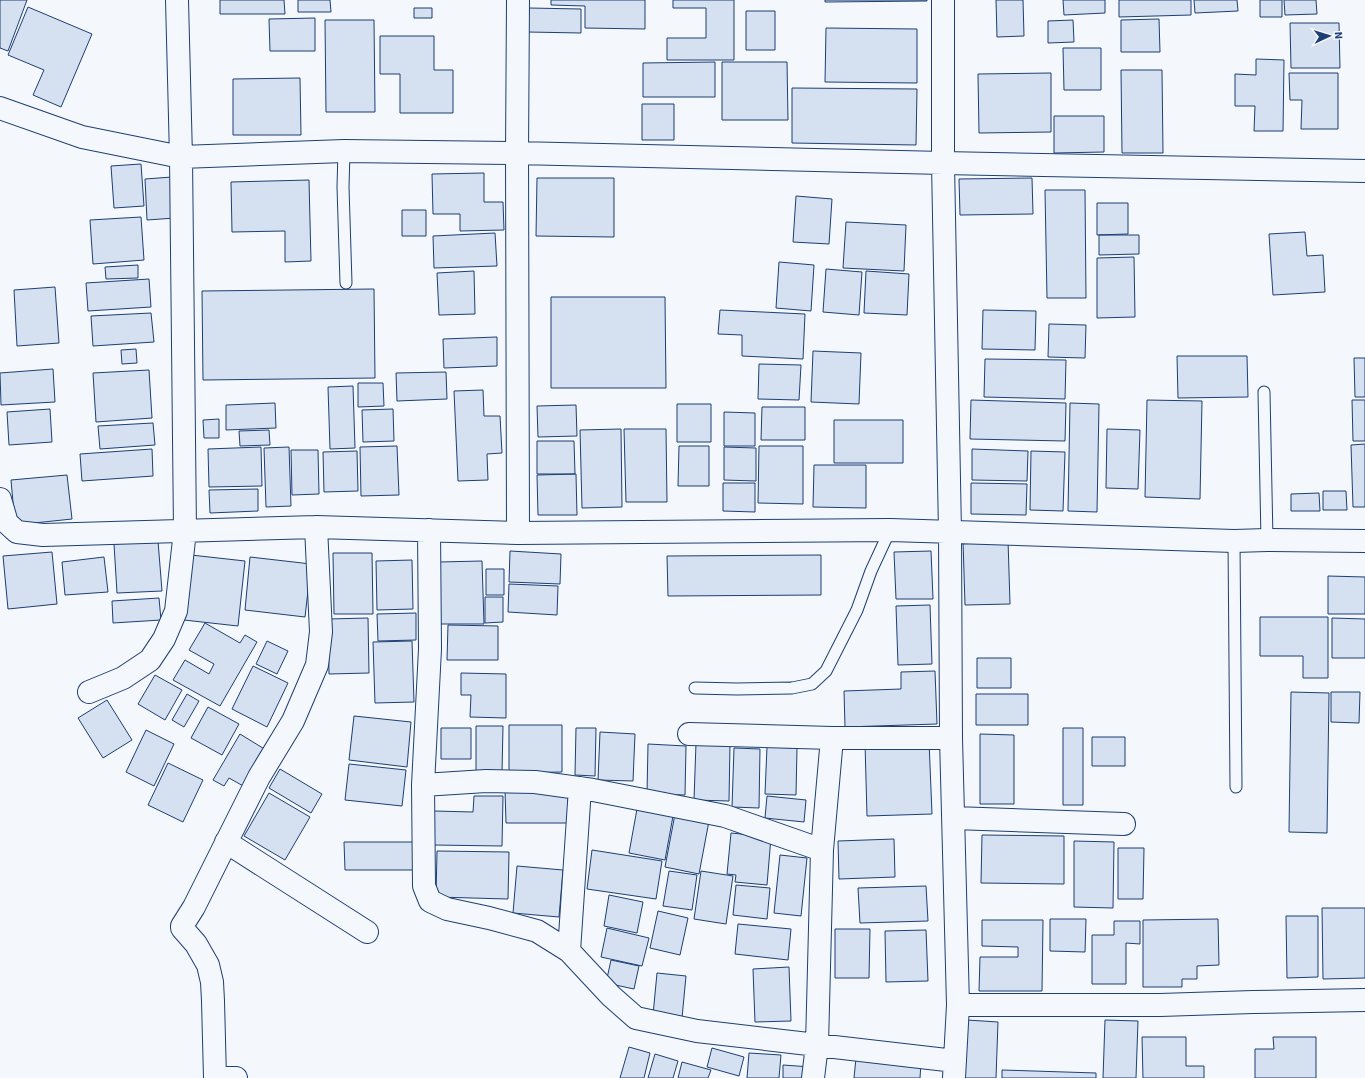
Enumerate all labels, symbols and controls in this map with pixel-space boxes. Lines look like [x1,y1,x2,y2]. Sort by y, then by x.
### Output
north arrow [1309,16,1349,56]
text: N [1331,31,1346,40]

